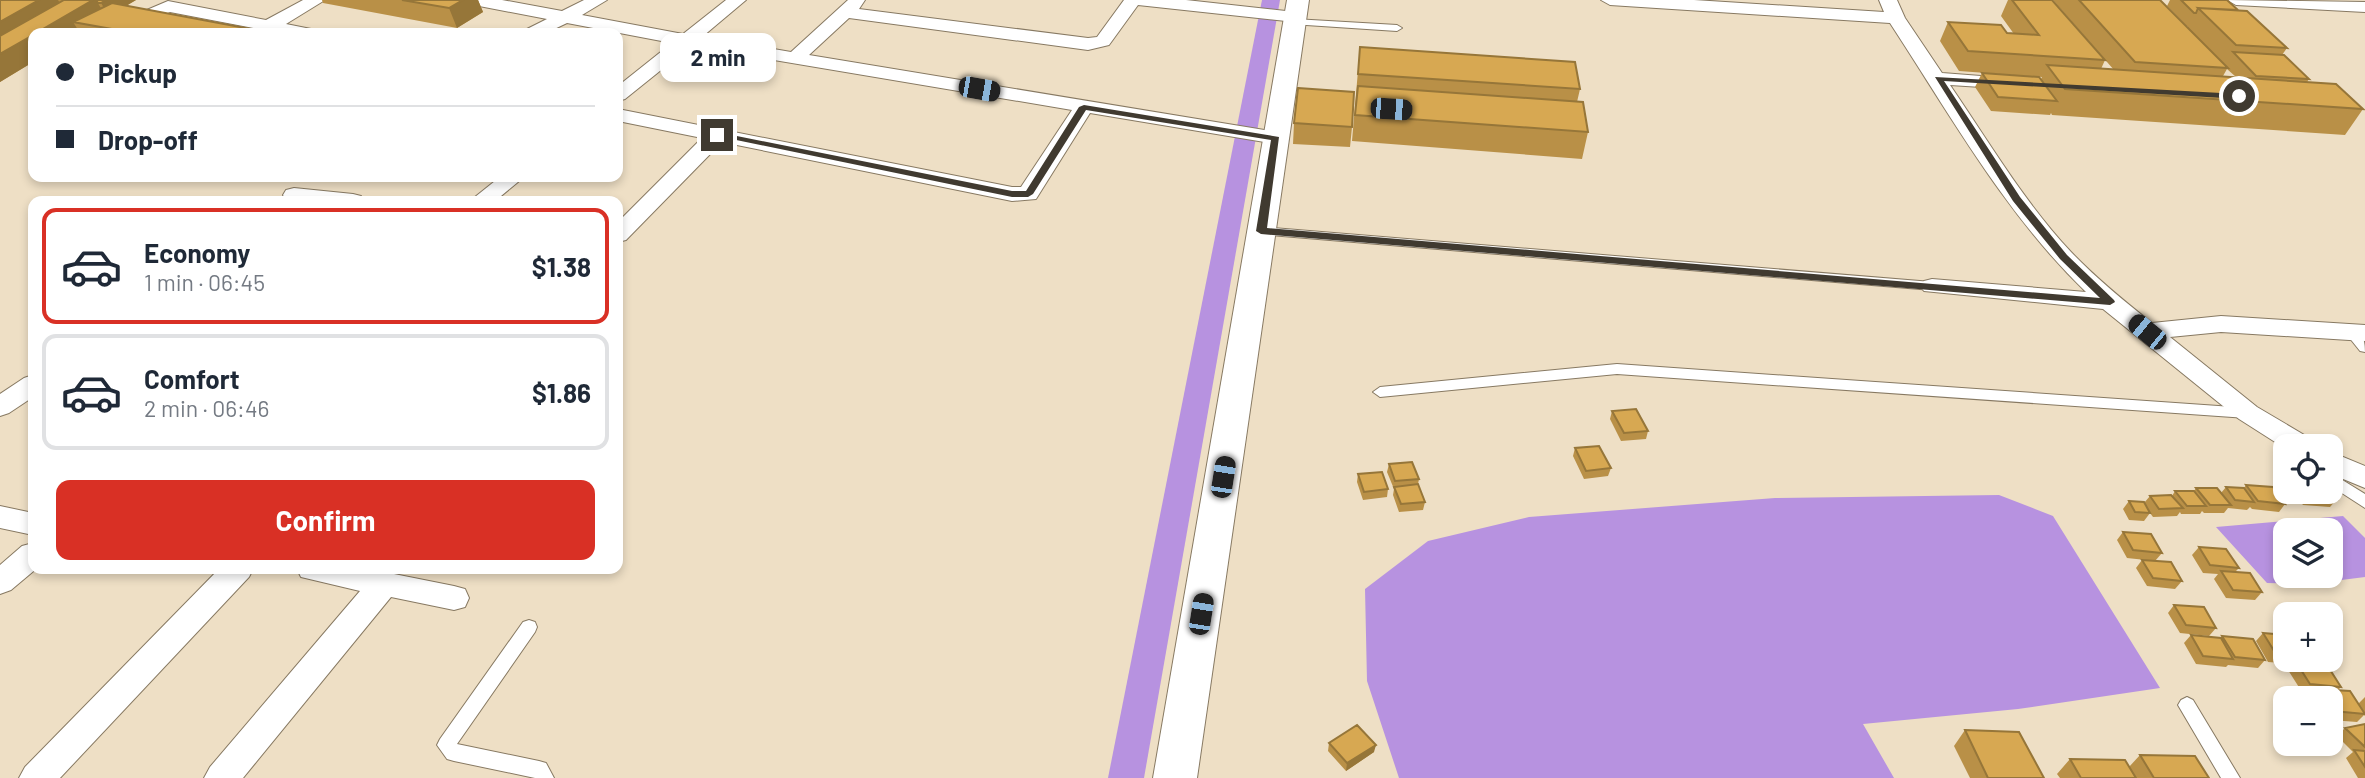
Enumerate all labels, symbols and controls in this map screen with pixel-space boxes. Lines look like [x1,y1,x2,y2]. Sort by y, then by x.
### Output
callout: 2 min [659,33,775,82]
text: 2 min [690,43,746,71]
text: Pickup [98,57,177,88]
car [957,75,1002,103]
route start [2223,80,2255,112]
car [1370,97,1413,121]
route end [701,119,733,151]
text: Drop-off [98,124,198,155]
icon: car [60,235,123,298]
text: Economy [144,237,250,268]
text: $1.38 [532,251,591,282]
text: 1 min · 06:45 [144,268,265,296]
car [2125,311,2170,353]
icon: car [60,361,123,424]
text: Comfort [144,363,240,394]
text: $1.86 [532,377,591,408]
text: 2 min · 06:46 [144,394,269,422]
map controls [2273,434,2343,756]
button: locate [2273,434,2343,504]
car [1210,455,1237,499]
button: Confirm [56,480,595,560]
button: layers [2273,518,2343,588]
car [1188,592,1215,636]
button: + [2273,602,2343,672]
button: − [2273,686,2343,756]

